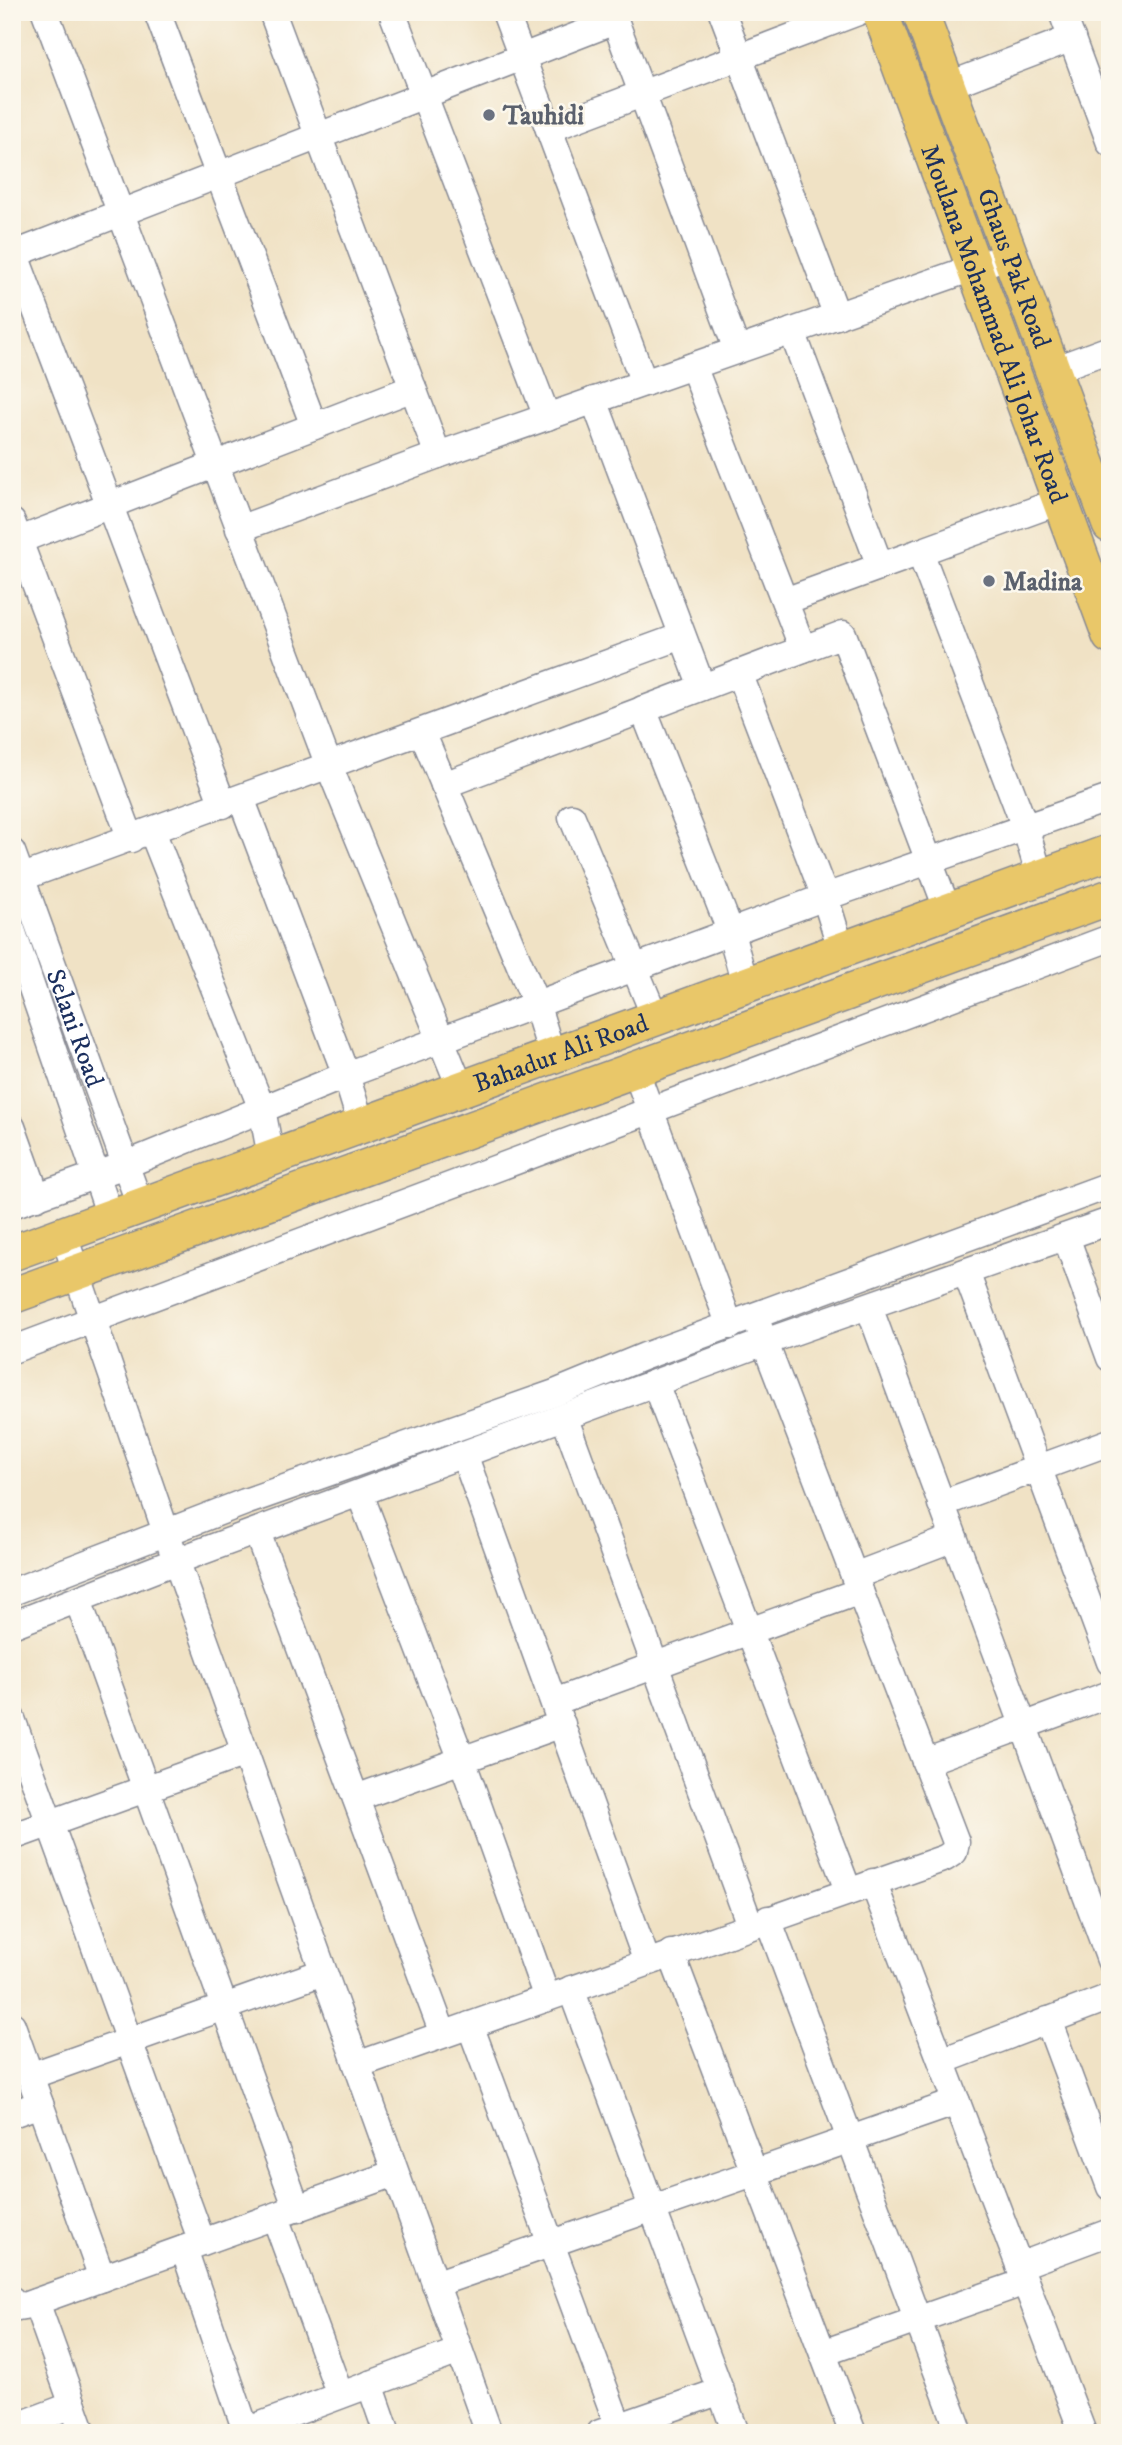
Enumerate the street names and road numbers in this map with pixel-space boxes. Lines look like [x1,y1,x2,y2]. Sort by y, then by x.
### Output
street label: Moulana Mohammad Ali Johar Road [912,140,1075,508]
street label: Ghaus Pak Road [969,184,1058,353]
street label: Selani Road [38,965,111,1092]
street label: Bahadur Ali Road [469,1007,653,1101]

